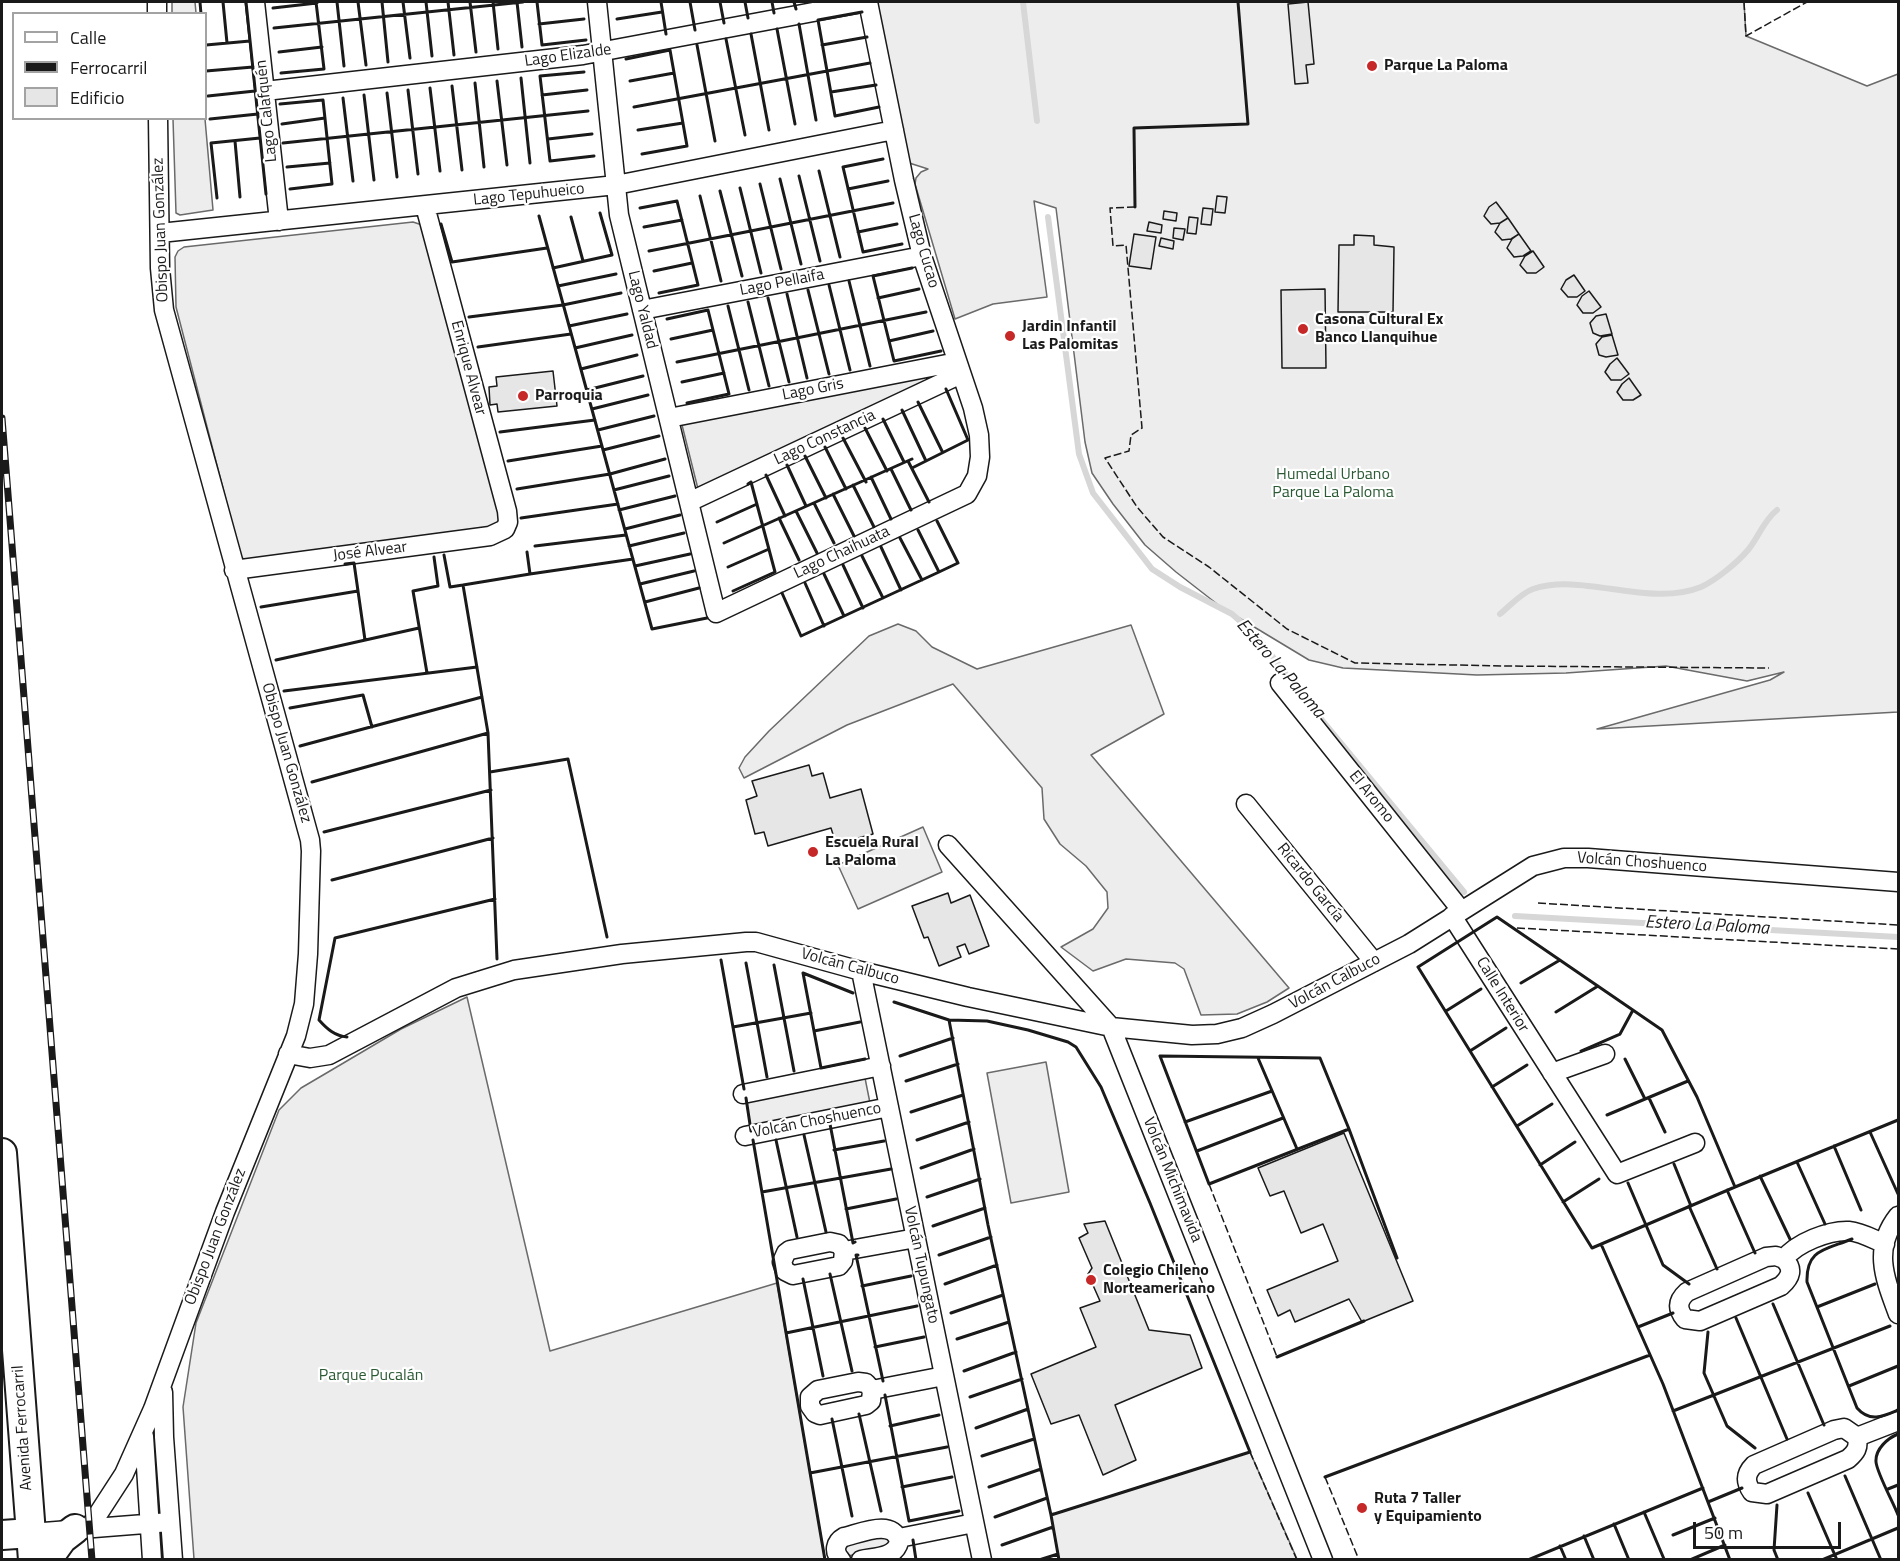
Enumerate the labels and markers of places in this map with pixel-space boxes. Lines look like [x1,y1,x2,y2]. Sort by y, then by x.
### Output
place label: Parque La Paloma [1384,56,1508,76]
marker: Parque La Paloma [1365,59,1379,73]
place label: Casona Cultural Ex Banco Llanquihue [1315,310,1443,348]
place label: Jardin Infantil Las Palomitas [1022,317,1118,355]
marker: Casona Cultural Ex Banco Llanquihue [1296,322,1310,336]
marker: Jardin Infantil Las Palomitas [1003,329,1017,343]
place label: Parroquia [535,386,603,406]
marker: Parroquia [516,389,530,403]
place label: Escuela Rural La Paloma [825,833,919,871]
marker: Escuela Rural La Paloma [806,845,820,859]
place label: Colegio Chileno Norteamericano [1103,1261,1215,1299]
marker: Colegio Chileno Norteamericano [1084,1273,1098,1287]
place label: Ruta 7 Taller y Equipamiento [1374,1489,1482,1527]
marker: Ruta 7 Taller y Equipamiento [1355,1501,1369,1515]

